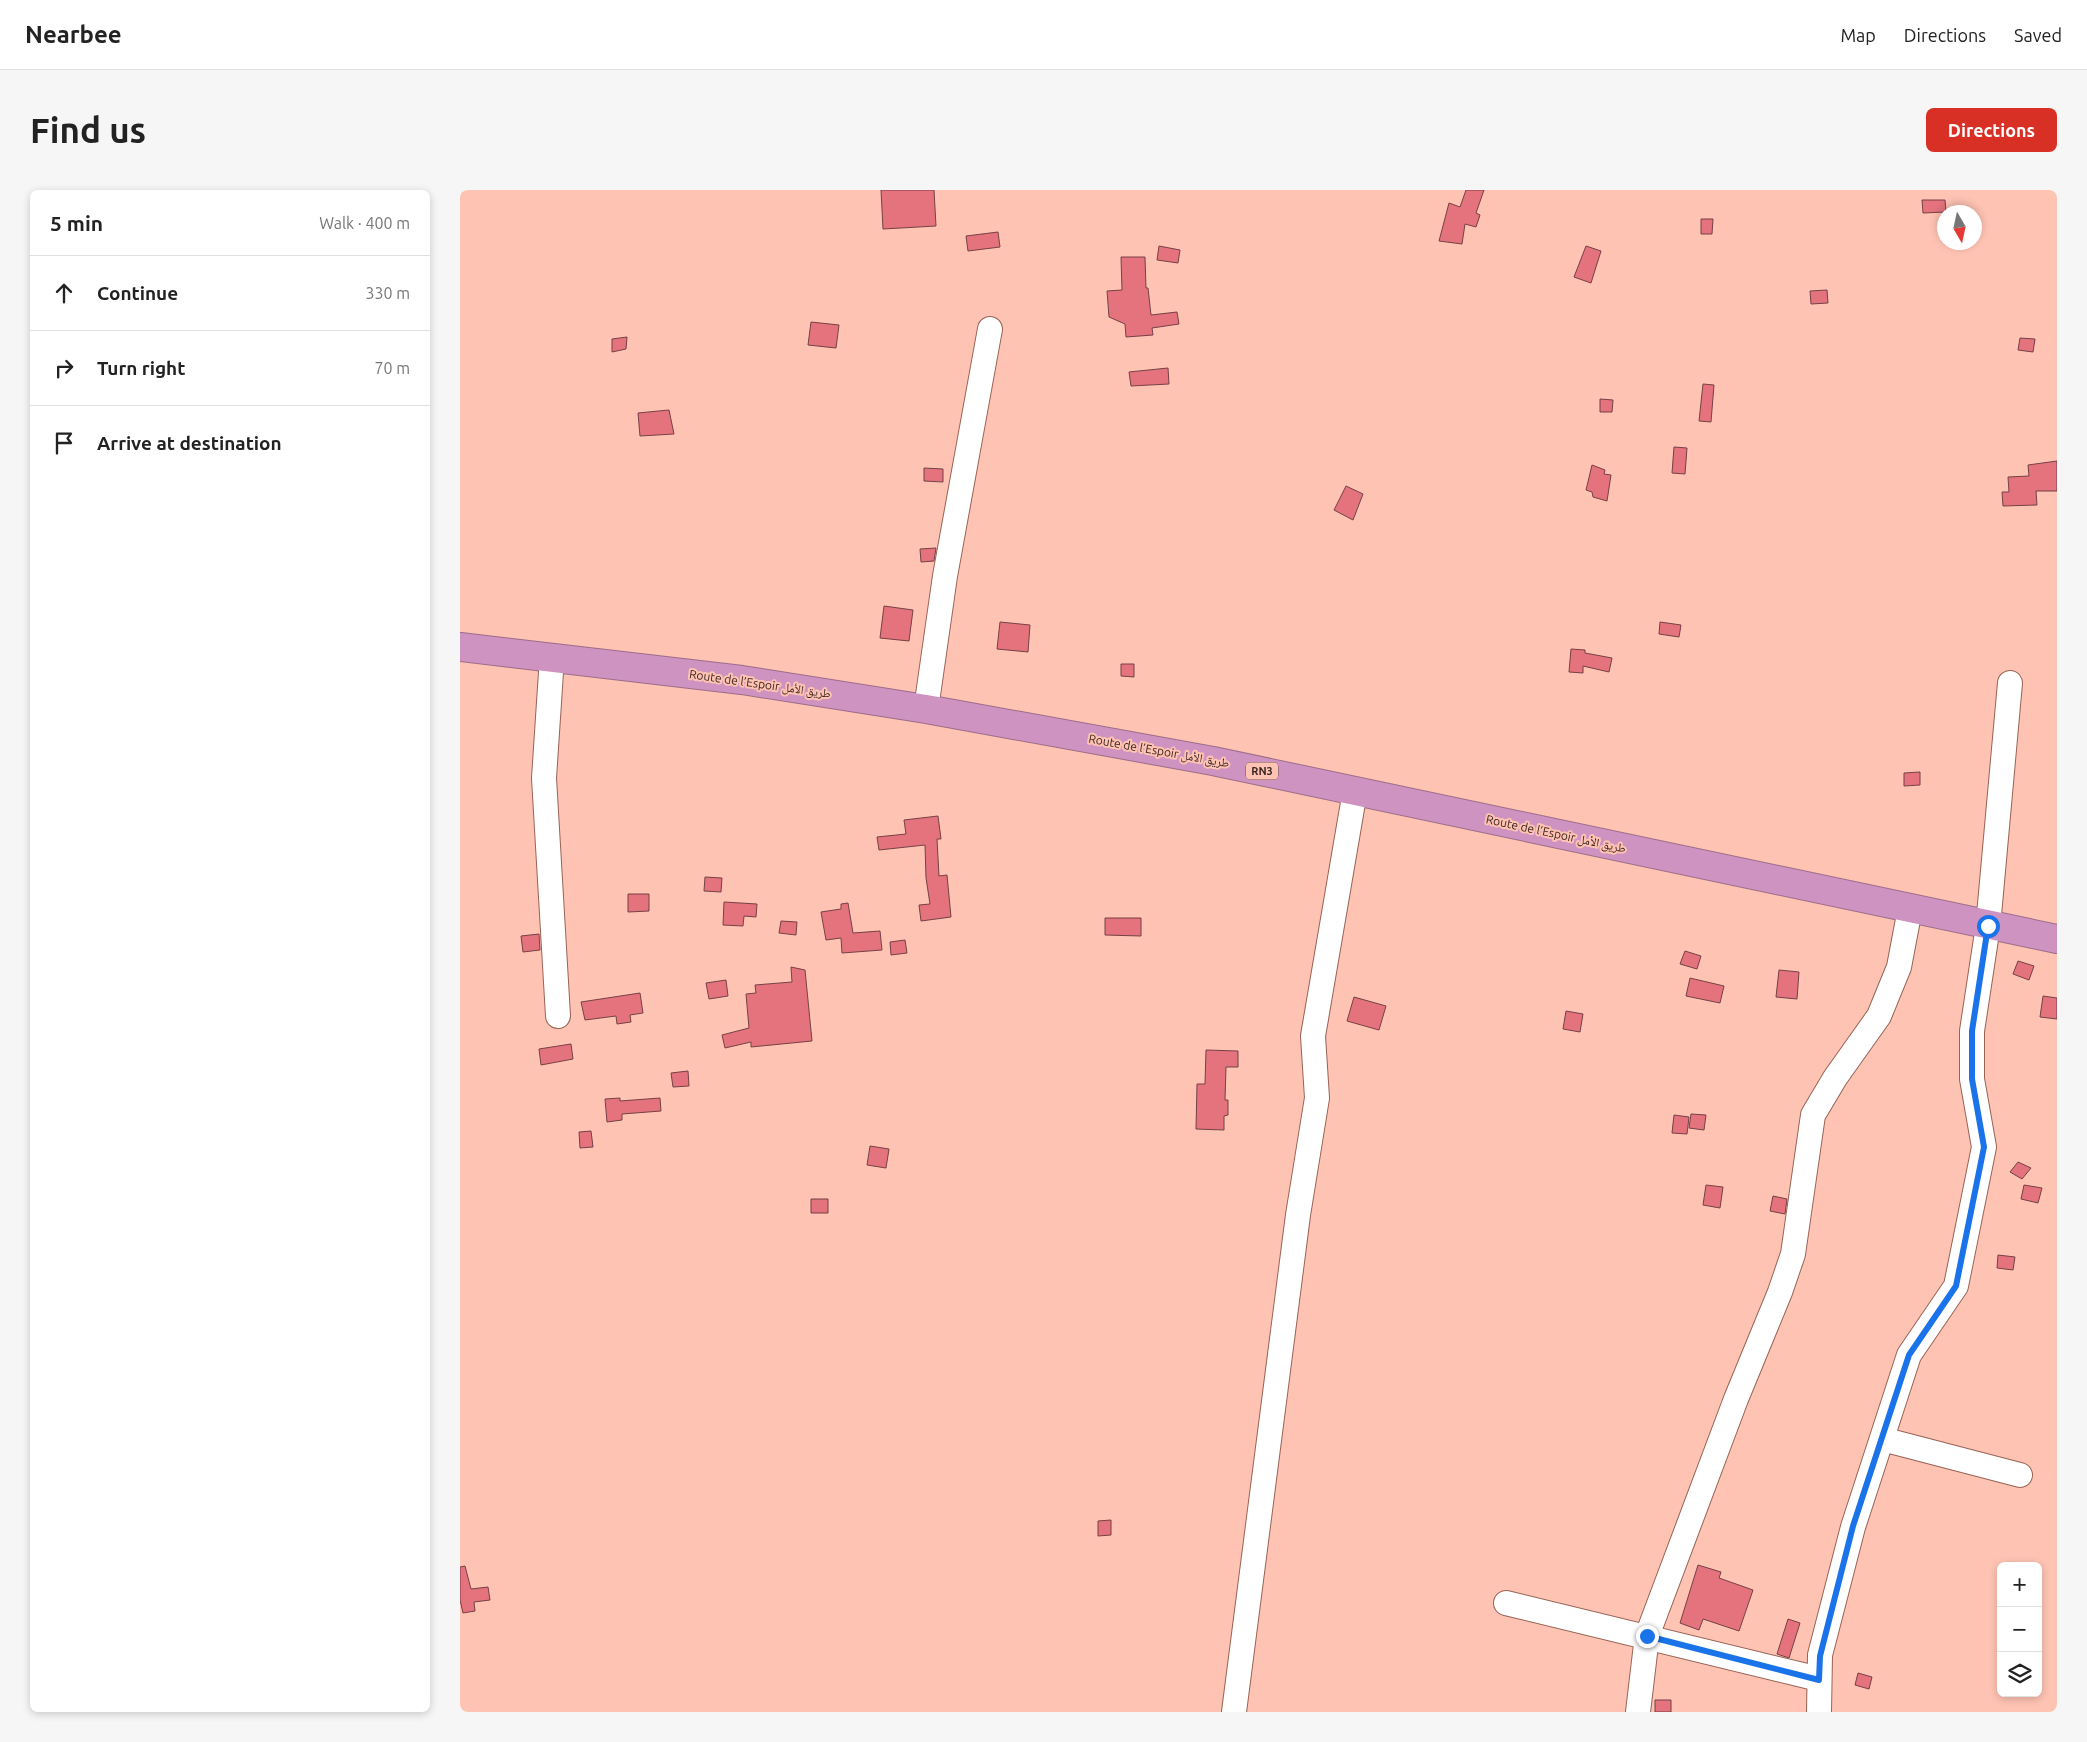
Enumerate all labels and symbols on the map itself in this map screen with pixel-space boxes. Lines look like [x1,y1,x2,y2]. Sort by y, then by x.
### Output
north arrow [1937,205,1982,250]
street label: Route de l’Espoir طريق الأمل [688,667,832,701]
street label: Route de l’Espoir طريق الأمل [1087,732,1231,771]
road number: RN3 [1246,762,1278,780]
street label: Route de l’Espoir طريق الأمل [1485,812,1627,856]
route start [1977,915,2000,938]
route end [1636,1625,1659,1648]

